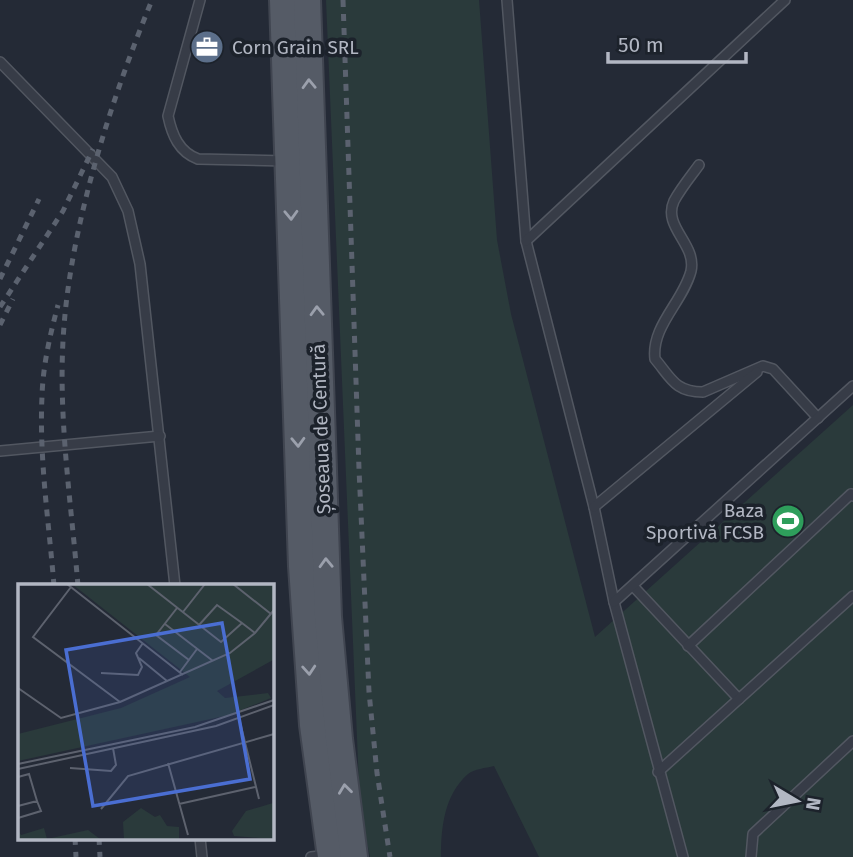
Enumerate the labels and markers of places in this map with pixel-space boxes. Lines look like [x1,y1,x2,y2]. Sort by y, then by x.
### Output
office icon: Corn Grain SRL [188,28,226,66]
place label: Corn Grain SRL [232,36,359,59]
place label: Baza Sportivă FCSB [646,499,764,544]
sports icon: Baza Sportivă FCSB [769,502,807,540]

